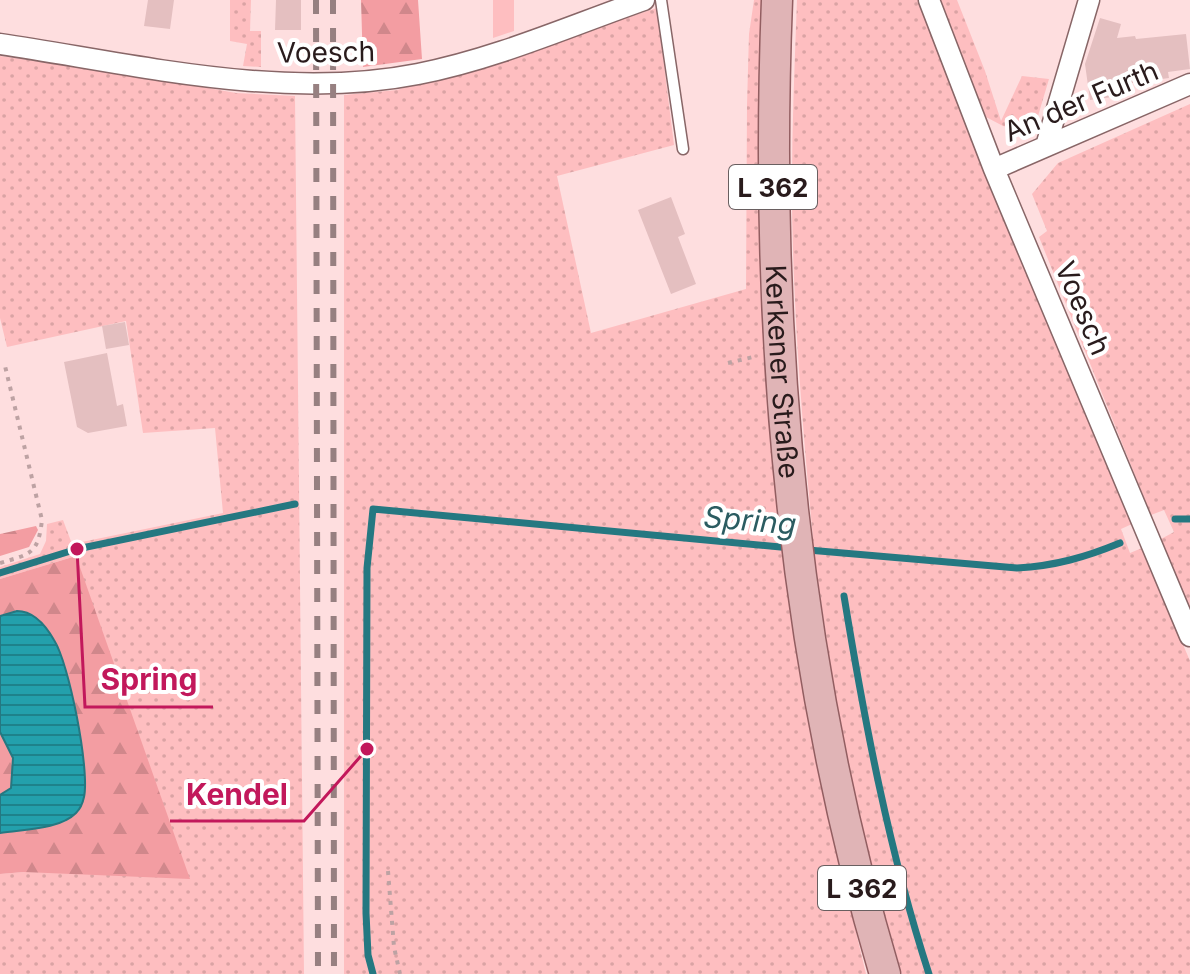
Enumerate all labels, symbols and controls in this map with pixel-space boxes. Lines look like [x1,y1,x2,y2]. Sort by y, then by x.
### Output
street label: Voesch [277,34,375,70]
street label: An der Furth [999,53,1163,149]
road number: L 362 [729,165,817,209]
street label: Voesch [1048,256,1118,360]
street label: Kerkener Straße [759,264,806,480]
water label: Spring [702,498,798,542]
callout: Spring [85,653,213,707]
text: Spring [101,661,197,697]
callout: Kendel [170,767,304,821]
text: Kendel [186,776,288,812]
road number: L 362 [818,866,906,910]

